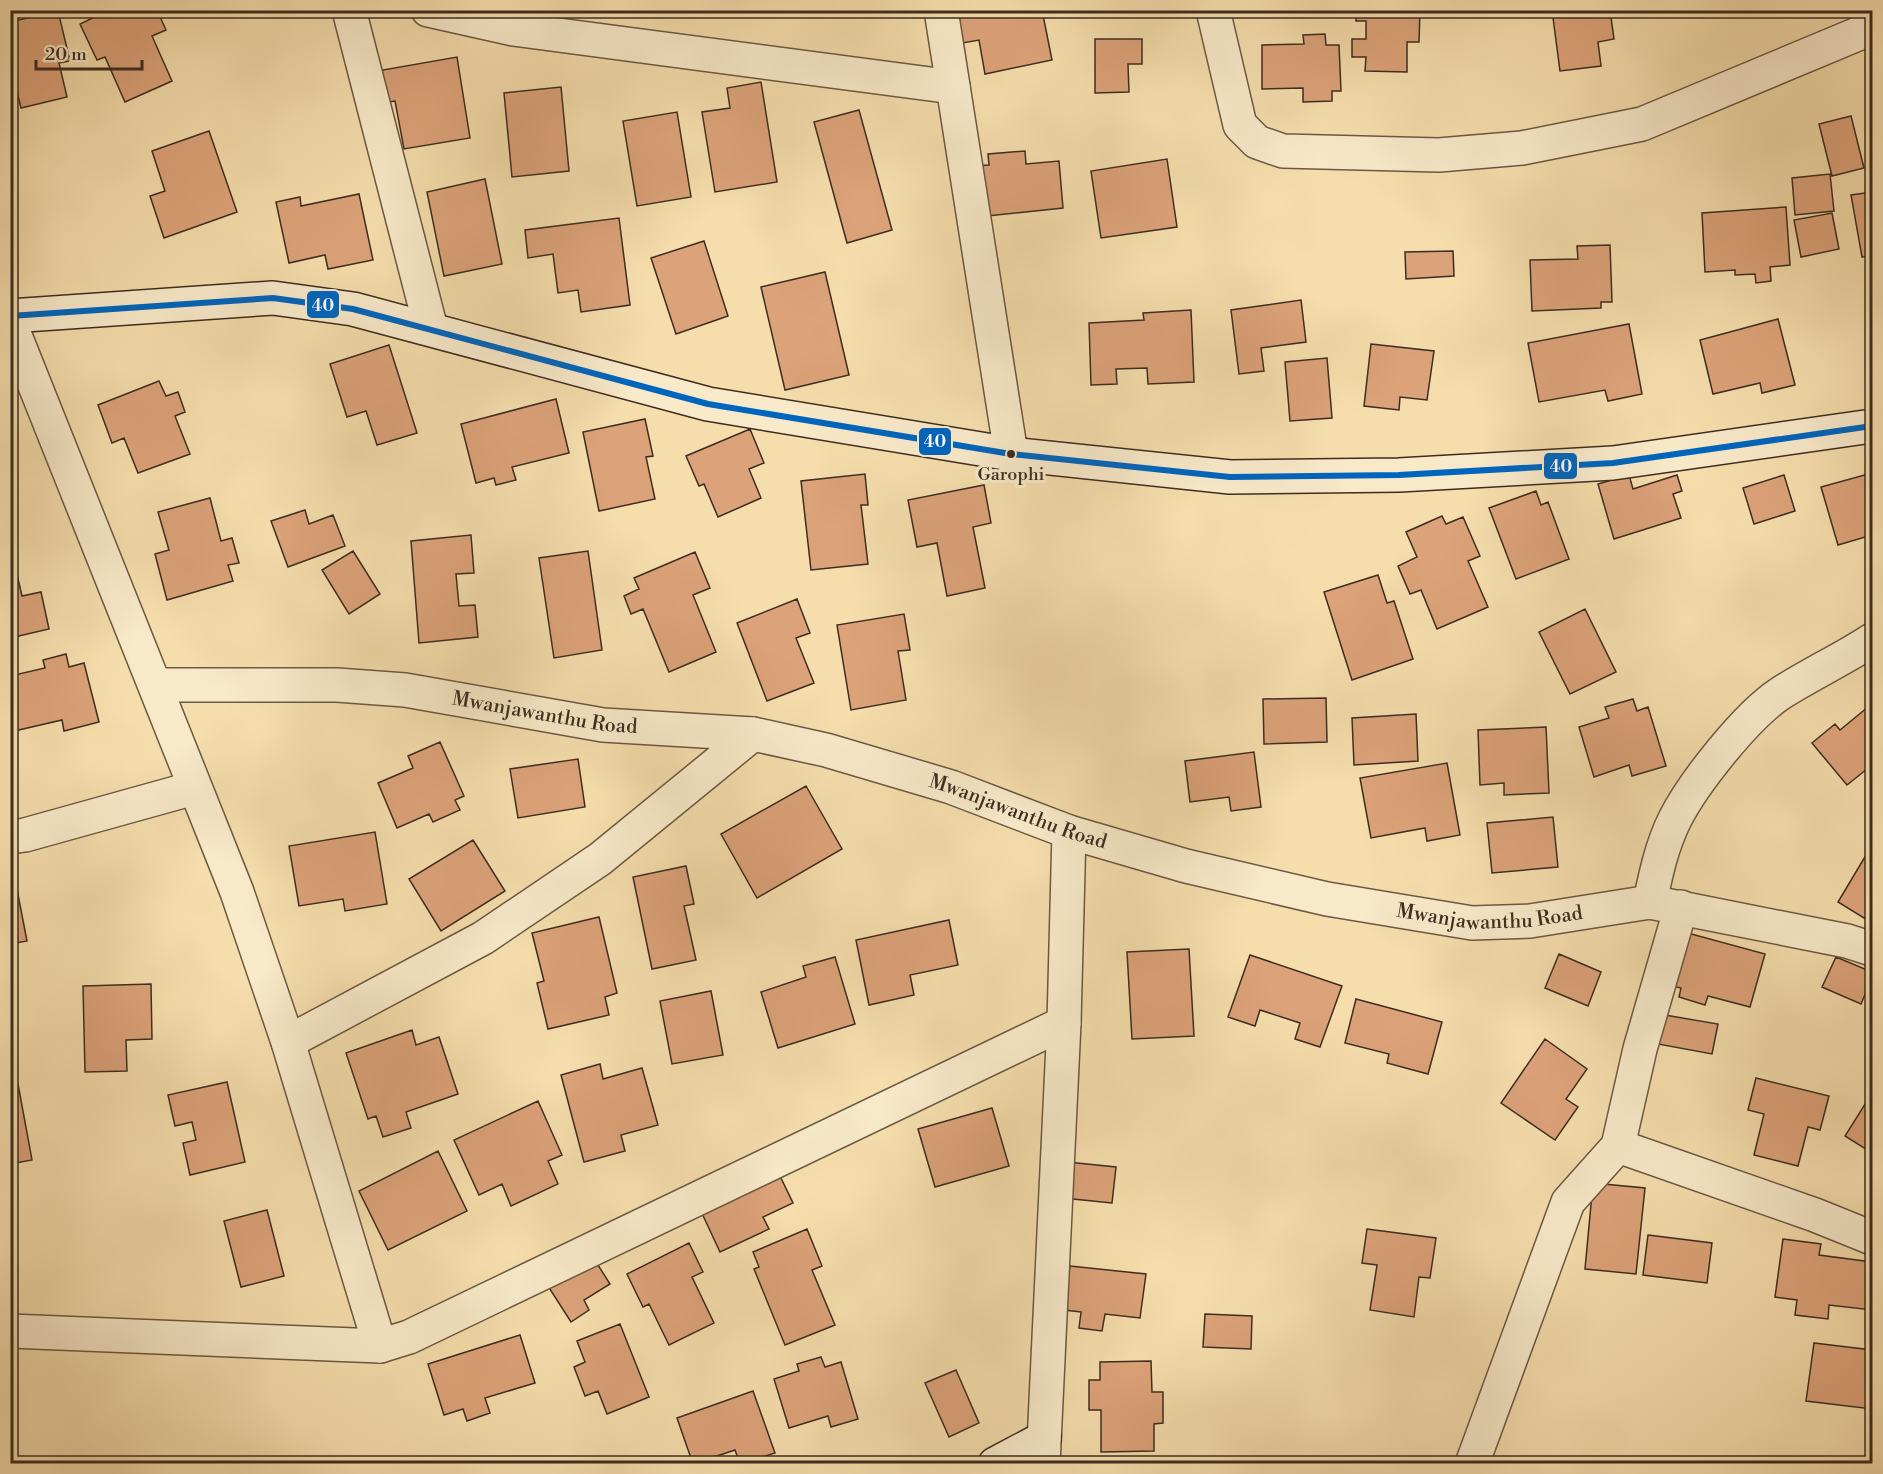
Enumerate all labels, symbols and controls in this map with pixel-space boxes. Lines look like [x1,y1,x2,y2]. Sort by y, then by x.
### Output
scale bar [36,33,142,71]
text: 20 m [45,43,87,66]
line badge: 40 [306,290,340,319]
text: 40 [312,296,334,316]
line badge: 40 [918,427,952,456]
text: 40 [924,432,946,452]
marker: Garophi [1005,448,1017,460]
line badge: 40 [1543,452,1578,480]
text: 40 [1550,457,1572,477]
place label: Garophi [977,463,1045,486]
street label: Mwanjawanthu Road [450,686,639,740]
street label: Mwanjawanthu Road [926,769,1110,855]
street label: Mwanjawanthu Road [1395,898,1585,936]

